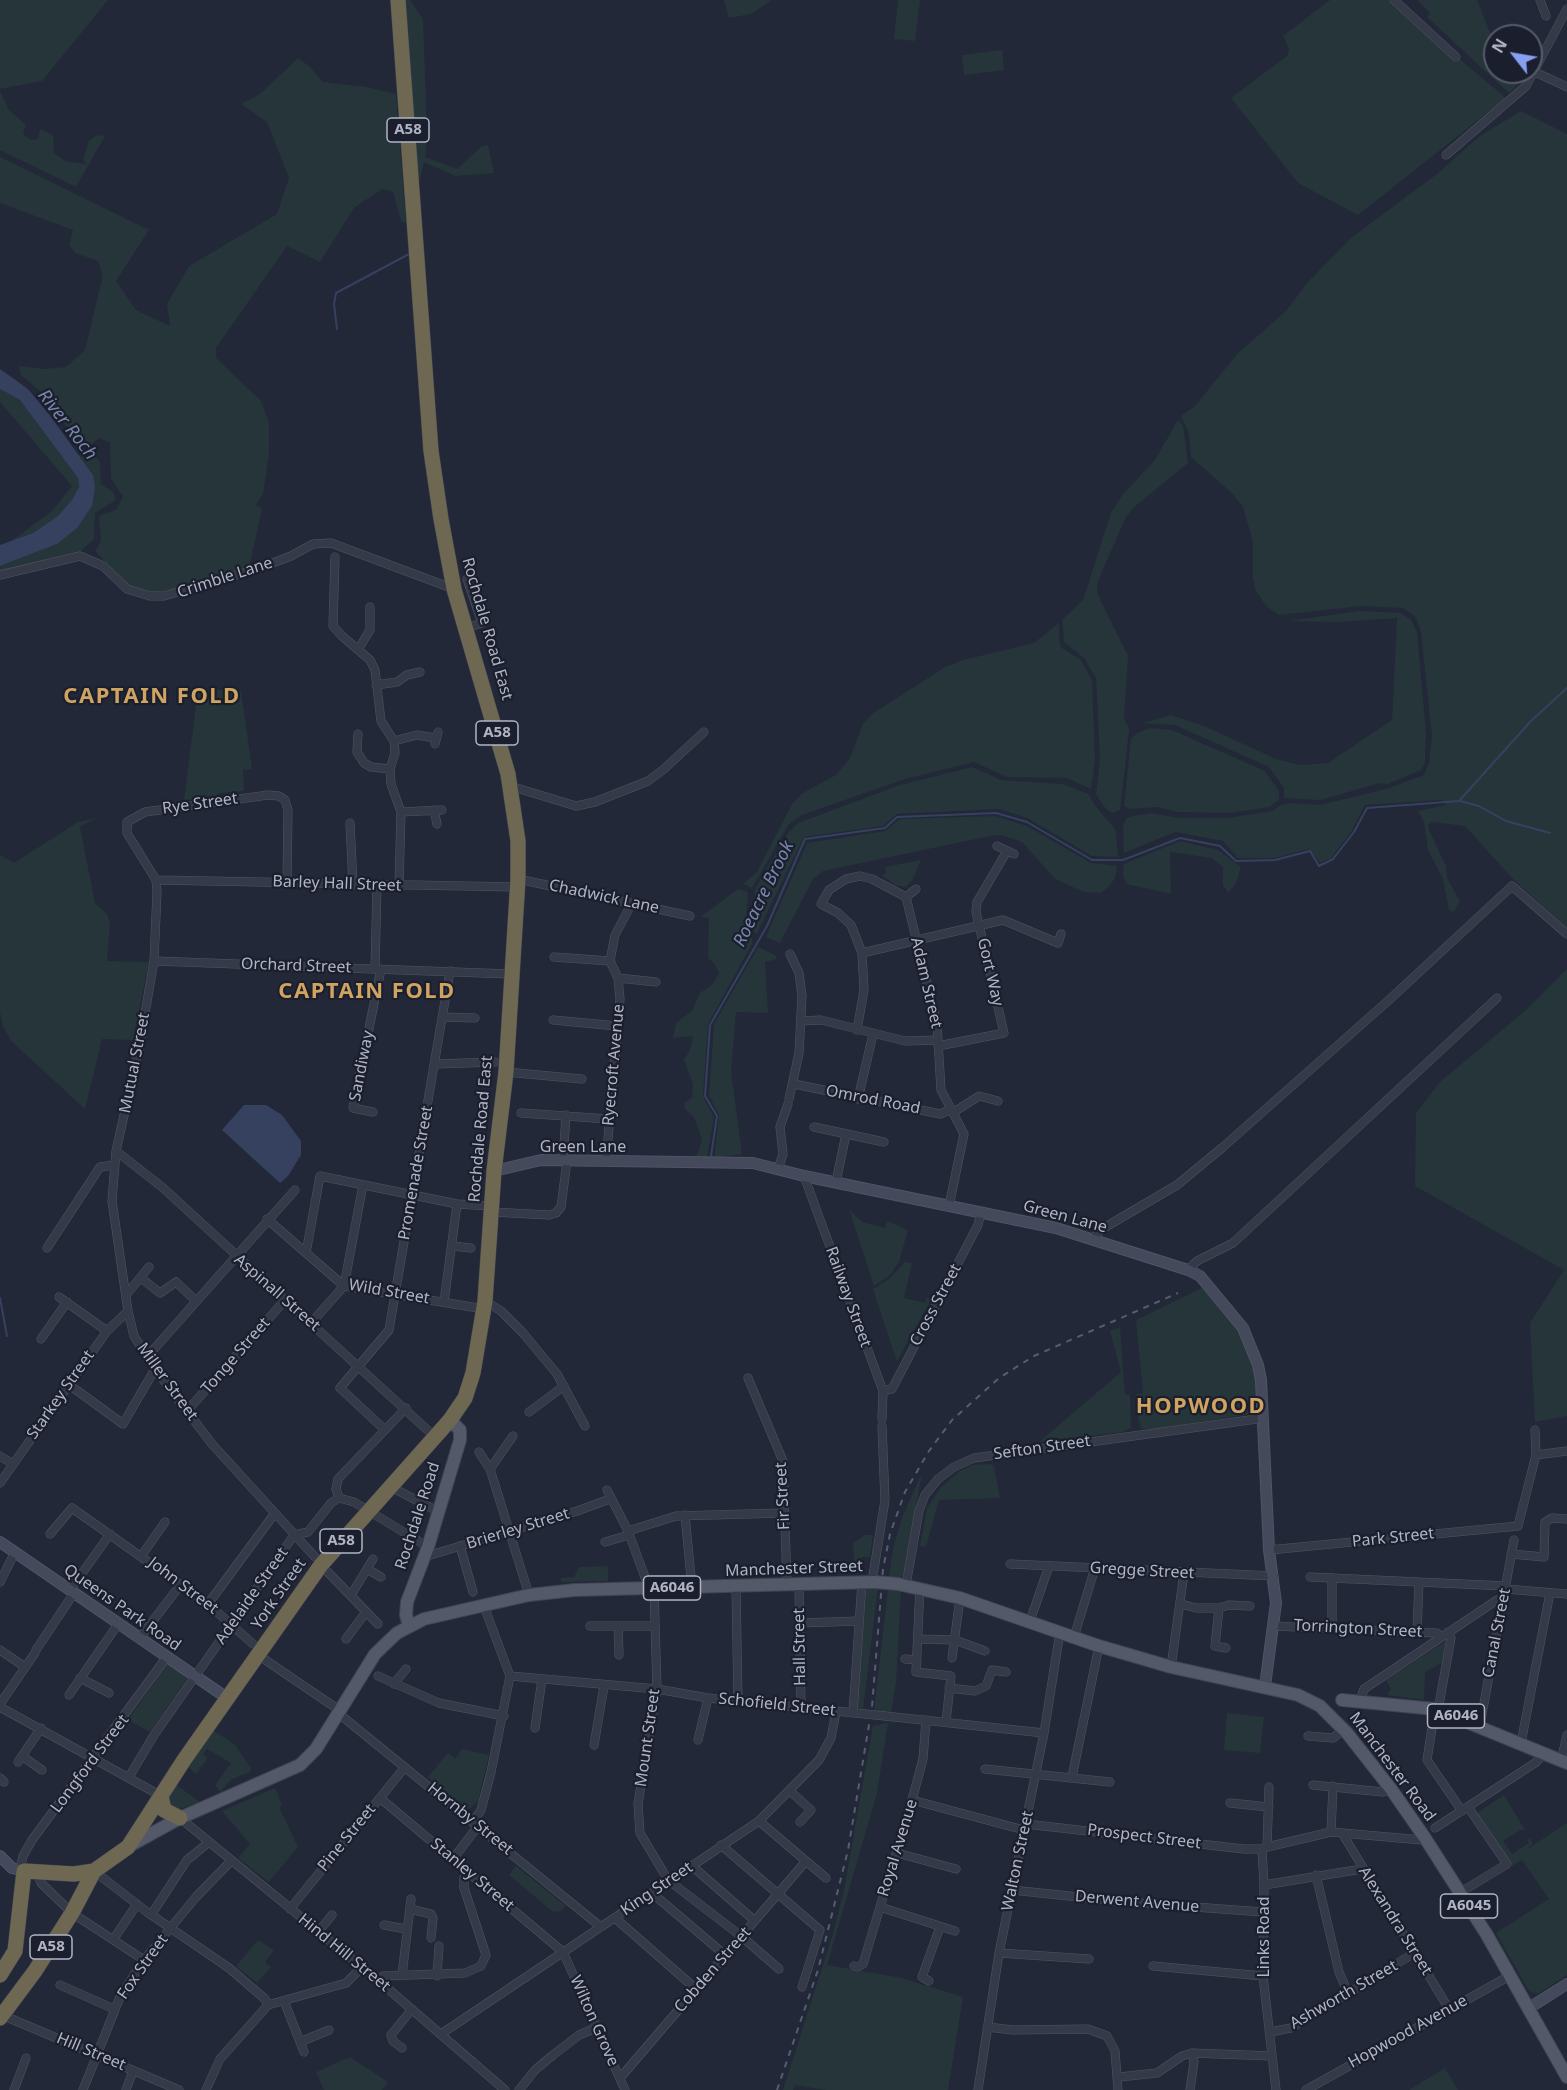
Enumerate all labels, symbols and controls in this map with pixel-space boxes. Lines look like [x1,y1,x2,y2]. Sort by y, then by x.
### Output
north arrow [1483,24,1543,84]
text: N [1487,35,1512,57]
road number: A58 [387,118,429,142]
water label: River Roch [33,386,101,464]
street label: Crimble Lane [175,554,275,602]
street label: Rochdale Road East [457,556,517,702]
district label: CAPTAIN FOLD [63,684,241,710]
road number: A58 [476,721,518,745]
street label: Rye Street [161,789,239,819]
water label: Roeacre Brook [729,838,799,950]
street label: Barley Hall Street [272,872,402,896]
street label: Chadwick Lane [547,876,661,918]
street label: Adam Street [906,936,946,1030]
street label: Gort Way [973,936,1007,1008]
street label: Orchard Street [241,954,351,978]
district label: CAPTAIN FOLD [278,979,456,1005]
street label: Ryecroft Avenue [599,1003,629,1127]
street label: Mutual Street [116,1011,154,1115]
street label: Sandiway [346,1029,378,1103]
street label: Rochdale Road East [465,1055,497,1203]
street label: Omrod Road [824,1081,922,1119]
street label: Promenade Street [395,1104,437,1242]
street label: Green Lane [540,1137,626,1157]
street label: Green Lane [1021,1197,1109,1237]
street label: Railway Street [821,1244,875,1350]
street label: Aspinall Street [230,1250,324,1336]
street label: Cross Street [906,1261,966,1349]
street label: Wild Street [347,1275,431,1309]
street label: Tonge Street [198,1314,274,1398]
street label: Miller Street [132,1339,202,1425]
street label: Starkey Street [23,1347,99,1443]
district label: HOPWOOD [1136,1394,1266,1420]
street label: Sefton Street [992,1432,1092,1464]
street label: Rochdale Road [392,1460,444,1572]
street label: Fir Street [772,1462,794,1530]
street label: Brierley Street [464,1504,572,1554]
street label: Park Street [1351,1524,1435,1552]
road number: A58 [320,1529,362,1553]
street label: Adelaide Street [211,1544,293,1648]
street label: John Street [144,1553,222,1619]
street label: York Street [248,1555,310,1633]
street label: Manchester Street [725,1557,863,1581]
street label: Gregge Street [1089,1559,1195,1583]
street label: Queens Park Road [60,1560,184,1656]
road number: A6046 [644,1576,700,1600]
street label: Canal Street [1479,1587,1515,1679]
street label: Hall Street [790,1608,810,1686]
street label: Torrington Street [1293,1616,1423,1642]
street label: Mount Street [632,1688,664,1788]
street label: Schofield Street [718,1689,836,1721]
road number: A6046 [1428,1704,1484,1728]
street label: Manchester Road [1345,1709,1439,1825]
street label: Longford Street [47,1711,133,1817]
street label: Hornby Street [423,1779,517,1859]
street label: Royal Avenue [874,1797,922,1899]
street label: Pine Street [314,1800,380,1876]
street label: Walton Street [998,1809,1038,1913]
street label: Prospect Street [1086,1820,1202,1854]
street label: Stanley Street [426,1834,518,1916]
street label: King Street [617,1858,697,1920]
street label: Alexandra Street [1354,1863,1436,1979]
street label: Derwent Avenue [1074,1887,1200,1917]
road number: A6045 [1440,1894,1498,1918]
street label: Links Road [1254,1896,1274,1978]
street label: Hind Hill Street [294,1910,394,1996]
street label: Cobden Street [671,1923,755,2017]
street label: Fox Street [114,1931,172,2003]
road number: A58 [30,1935,72,1959]
street label: Ashworth Street [1287,1956,1401,2034]
street label: Wilton Grove [565,1973,623,2069]
street label: Hopwood Avenue [1345,1991,1471,2073]
street label: Hill Street [54,2029,128,2075]

